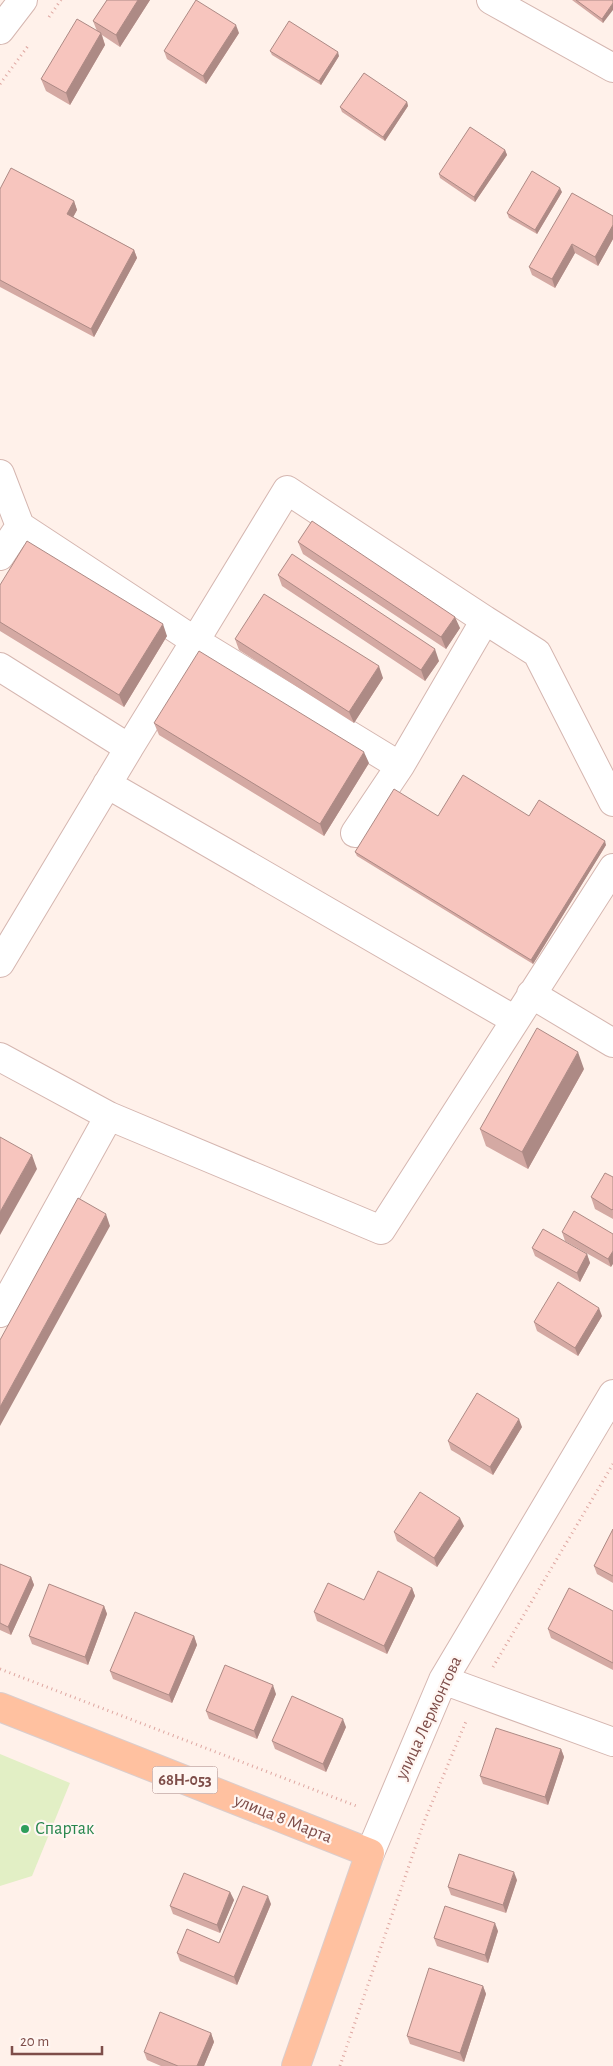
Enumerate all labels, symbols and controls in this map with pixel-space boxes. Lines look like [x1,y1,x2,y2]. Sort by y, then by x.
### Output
street label: улица Лермонтова [392,1654,465,1783]
road number: 68Н-053 [152,1766,218,1794]
street label: улица 8 Марта [231,1791,335,1847]
place label: Спартак [35,1820,95,1838]
marker: Спартак [19,1823,31,1835]
scale bar [12,2024,102,2056]
text: 20 m [20,2034,49,2049]

